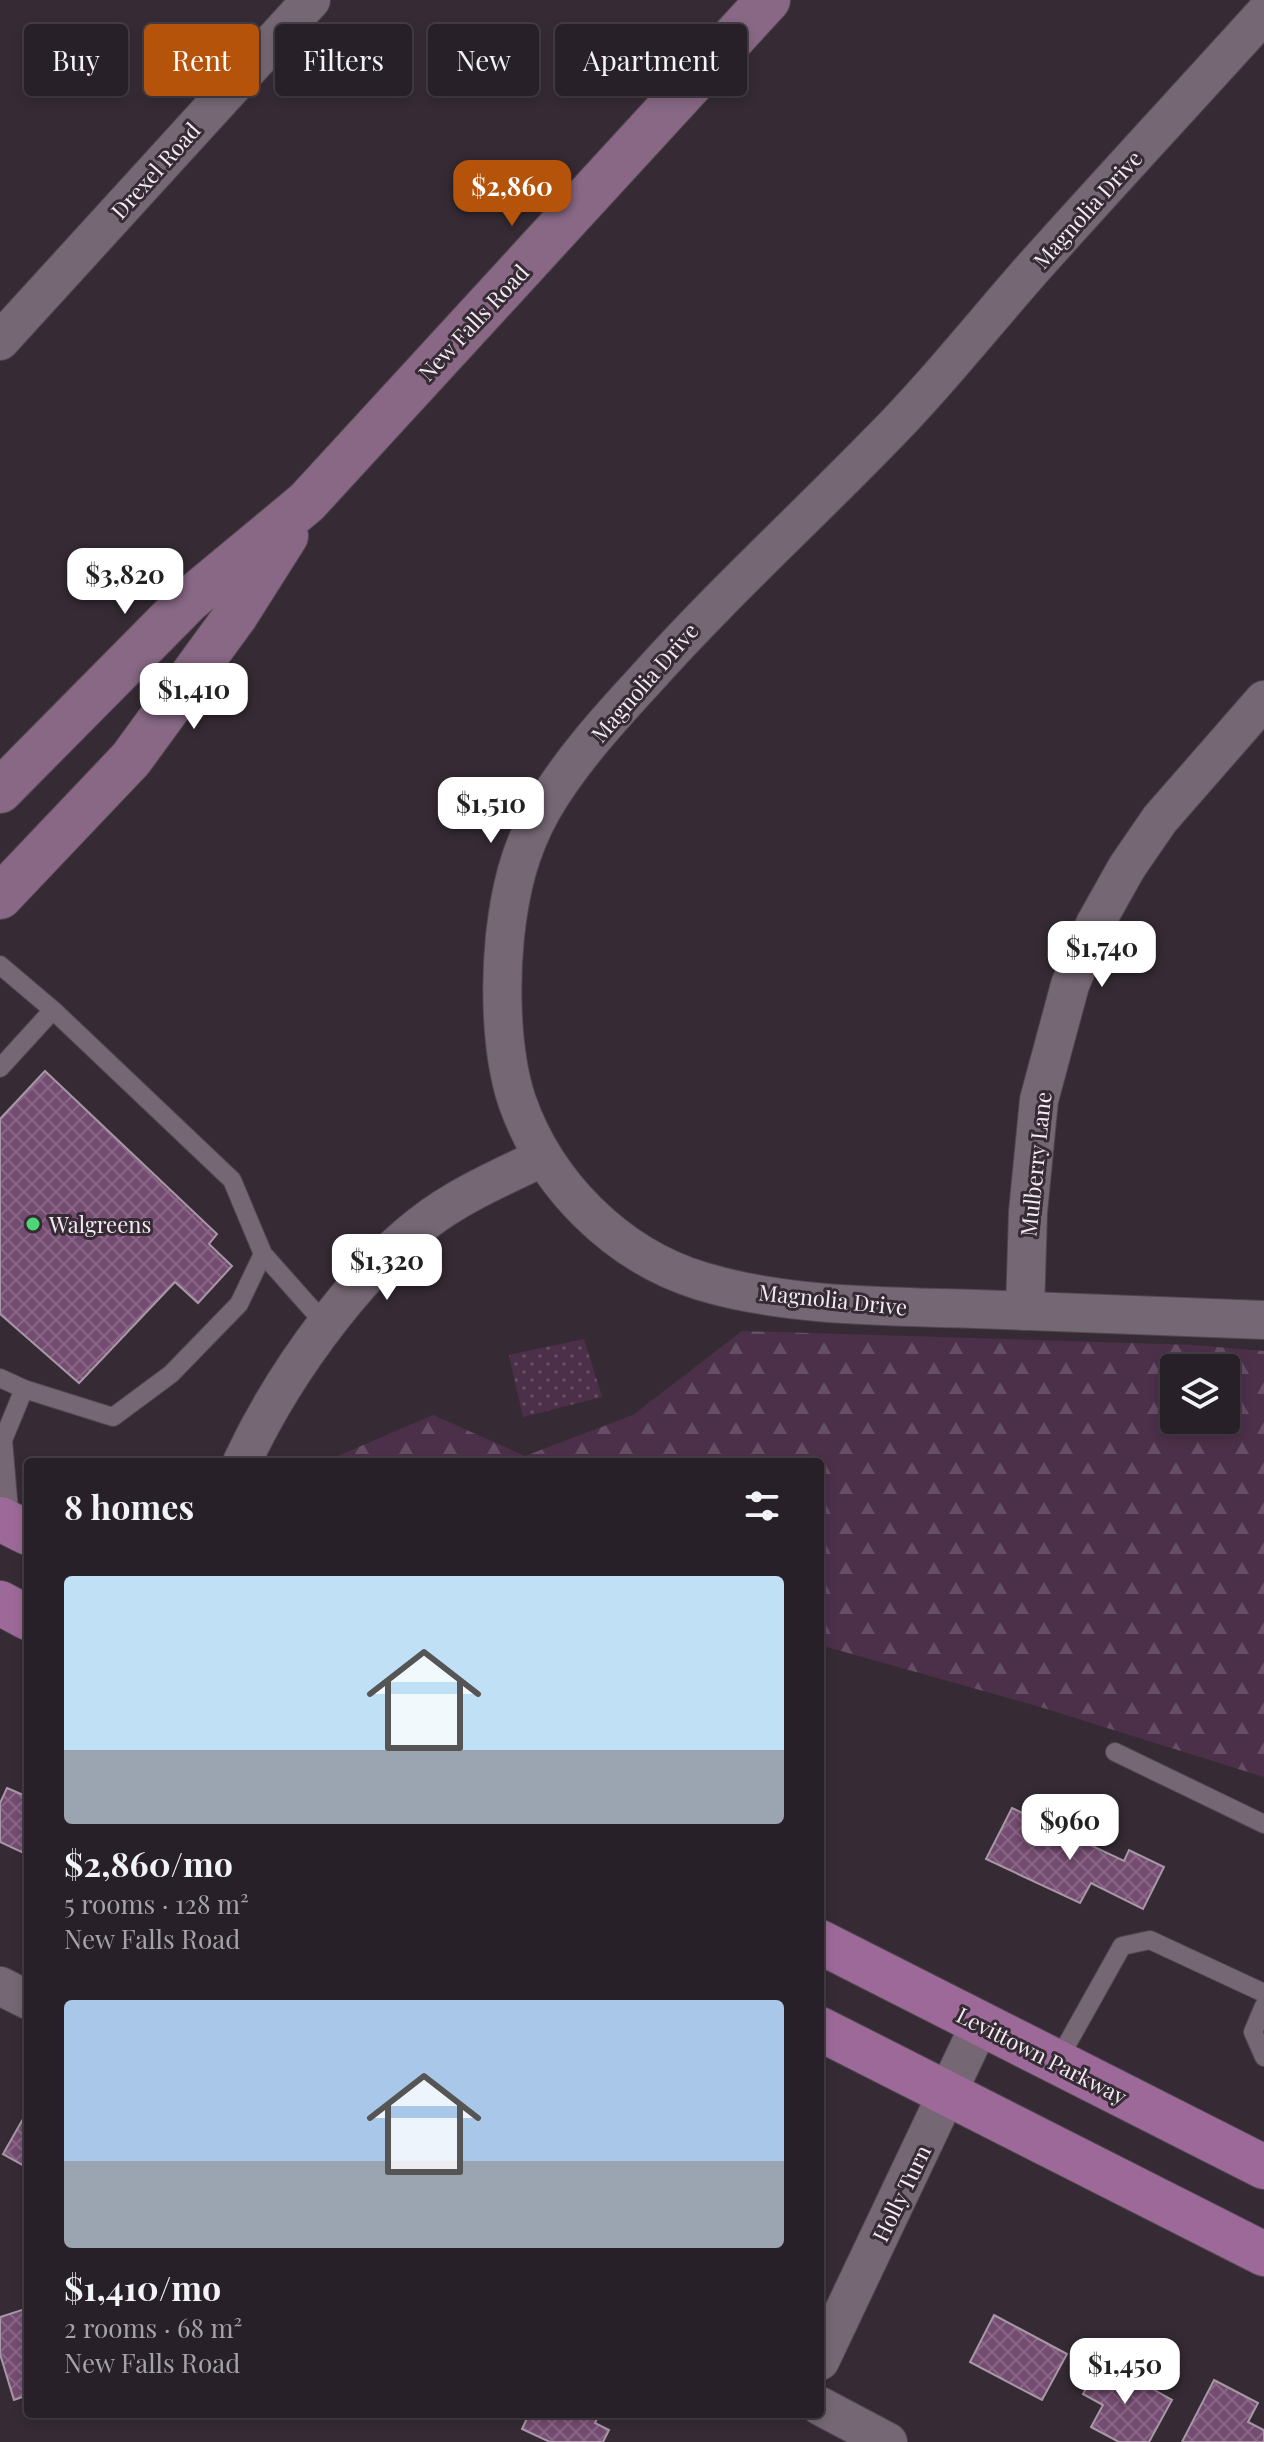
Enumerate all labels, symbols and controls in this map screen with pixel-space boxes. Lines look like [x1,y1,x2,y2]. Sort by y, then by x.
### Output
chip: Buy [24,24,128,96]
chip: Rent [144,24,259,96]
chip: Filters [275,24,412,96]
chip: New [428,24,539,96]
chip: Apartment [555,24,747,96]
street label: Drexel Road [104,115,206,225]
street label: Magnolia Drive [1026,143,1148,275]
pin: $2,860 [447,160,577,228]
text: $2,860 [471,168,553,203]
street label: New Falls Road [411,257,535,387]
pin: $3,820 [60,548,190,616]
text: $3,820 [85,556,165,591]
street label: Magnolia Drive [584,616,704,748]
pin: $1,410 [129,663,259,731]
text: $1,410 [158,671,230,706]
pin: $1,510 [426,777,556,845]
text: $1,510 [456,785,526,820]
pin: $1,740 [1037,921,1167,989]
text: $1,740 [1066,929,1138,964]
street label: Mulberry Lane [1012,1090,1058,1238]
place label: Walgreens [48,1209,151,1239]
marker: Walgreens [24,1215,42,1233]
pin: $1,320 [322,1234,452,1302]
text: $1,320 [350,1242,424,1277]
street label: Magnolia Drive [757,1276,909,1322]
map controls [1160,1354,1240,1434]
button: layers [1160,1354,1240,1434]
text: 8 homes [64,1483,194,1529]
icon: filters [740,1484,784,1528]
icon: home [352,1628,496,1772]
pin: $960 [1023,1794,1117,1862]
text: $960 [1040,1802,1100,1837]
text: $2,860/mo [64,1840,233,1886]
text: 5 rooms · 128 m² [64,1886,249,1921]
text: New Falls Road [64,1921,240,1956]
street label: Levittown Parkway [952,1999,1132,2111]
icon: home [352,2052,496,2196]
street label: Holly Turn [865,2140,937,2246]
text: $1,410/mo [64,2264,221,2310]
text: 2 rooms · 68 m² [64,2310,242,2345]
pin: $1,450 [1060,2338,1190,2406]
text: New Falls Road [64,2345,240,2380]
text: $1,450 [1088,2346,1162,2381]

